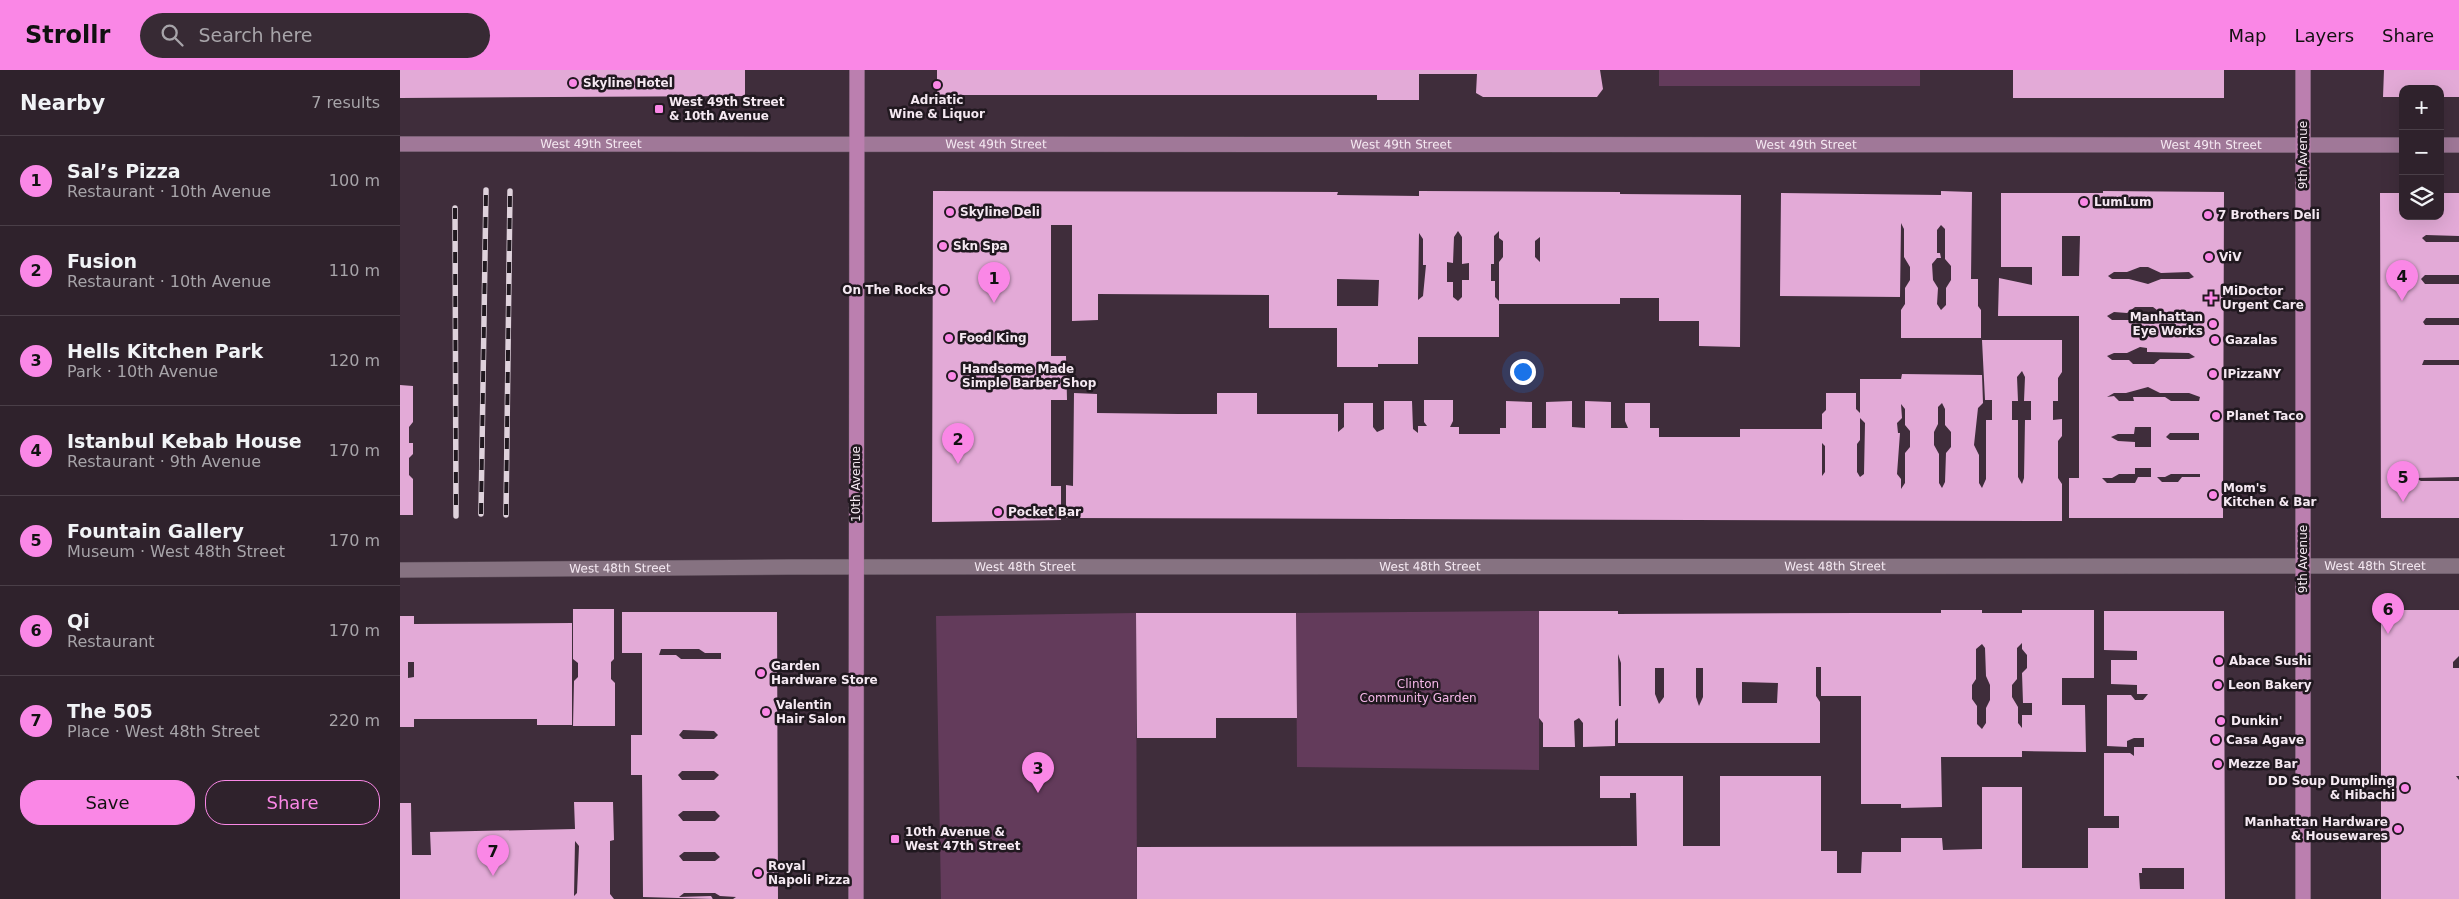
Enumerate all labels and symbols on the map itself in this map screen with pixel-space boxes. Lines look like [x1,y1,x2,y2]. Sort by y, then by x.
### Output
place label: Skyline Hotel [583,76,673,90]
marker: Skyline Hotel [567,77,579,89]
marker: Adriatic Wine & Liquor [931,79,943,91]
place label: Adriatic Wine & Liquor [889,93,985,121]
place label: West 49th Street & 10th Avenue [669,95,785,123]
marker: West 49th Street & 10th Avenue [653,103,665,115]
street label: 9th Avenue [2296,121,2310,189]
street label: West 49th Street [540,137,642,151]
street label: West 49th Street [945,137,1047,151]
street label: West 49th Street [1350,137,1452,152]
street label: West 49th Street [1755,138,1857,152]
street label: West 49th Street [2160,138,2262,152]
place label: LumLum [2094,195,2151,209]
marker: LumLum [2078,196,2090,208]
place label: Skyline Deli [960,205,1040,219]
marker: Skyline Deli [944,206,956,218]
place label: 7 Brothers Deli [2218,208,2320,222]
marker: 7 Brothers Deli [2202,209,2214,221]
place label: Skn Spa [953,239,1008,253]
marker: Skn Spa [937,240,949,252]
place label: ViV [2219,250,2242,264]
marker: ViV [2203,251,2215,263]
pin: 4 [2386,260,2418,301]
pin: 1 [978,262,1010,303]
place label: On The Rocks [842,283,934,297]
marker: On The Rocks [938,284,950,296]
place label: MiDoctor Urgent Care [2222,284,2304,312]
marker: MiDoctor Urgent Care [2204,291,2218,305]
place label: Manhattan Eye Works [2130,310,2203,338]
marker: Manhattan Eye Works [2207,318,2219,330]
place label: Food King [959,331,1027,345]
marker: Food King [943,332,955,344]
place label: Gazalas [2225,333,2277,347]
marker: Gazalas [2209,334,2221,346]
your location [1510,359,1536,385]
place label: Handsome Made Simple Barber Shop [962,362,1097,390]
place label: IPizzaNY [2223,367,2281,381]
marker: IPizzaNY [2207,368,2219,380]
marker: Handsome Made Simple Barber Shop [946,370,958,382]
place label: Planet Taco [2226,409,2304,423]
marker: Planet Taco [2210,410,2222,422]
pin: 2 [942,423,974,464]
street label: 10th Avenue [849,446,863,522]
pin: 5 [2387,461,2419,502]
place label: Mom's Kitchen & Bar [2223,481,2317,509]
marker: Mom's Kitchen & Bar [2207,489,2219,501]
place label: Pocket Bar [1008,505,1081,519]
marker: Pocket Bar [992,506,1004,518]
street label: 9th Avenue [2296,525,2310,593]
street label: West 48th Street [1784,559,1886,573]
street label: West 48th Street [2324,559,2426,573]
street label: West 48th Street [974,560,1076,574]
street label: West 48th Street [1379,560,1481,574]
street label: West 48th Street [569,561,671,576]
pin: 6 [2372,593,2404,634]
place label: Abace Sushi [2229,654,2311,668]
marker: Abace Sushi [2213,655,2225,667]
place label: Garden Hardware Store [771,659,878,687]
marker: Garden Hardware Store [755,667,767,679]
park label: Clinton Community Garden [1359,677,1477,705]
place label: Leon Bakery [2228,678,2312,692]
marker: Leon Bakery [2212,679,2224,691]
place label: Valentin Hair Salon [776,698,846,726]
marker: Valentin Hair Salon [760,706,772,718]
place label: Dunkin' [2231,714,2282,728]
marker: Dunkin' [2215,715,2227,727]
place label: Casa Agave [2226,733,2304,747]
marker: Casa Agave [2210,734,2222,746]
pin: 3 [1022,752,1054,793]
place label: Mezze Bar [2228,757,2298,771]
marker: Mezze Bar [2212,758,2224,770]
place label: DD Soup Dumpling & Hibachi [2268,774,2395,802]
marker: DD Soup Dumpling & Hibachi [2399,782,2411,794]
place label: Manhattan Hardware & Housewares [2245,815,2388,843]
marker: Manhattan Hardware & Housewares [2392,823,2404,835]
place label: 10th Avenue & West 47th Street [905,825,1021,853]
marker: 10th Avenue & West 47th Street [889,833,901,845]
pin: 7 [477,835,509,876]
place label: Royal Napoli Pizza [768,859,850,887]
marker: Royal Napoli Pizza [752,867,764,879]

